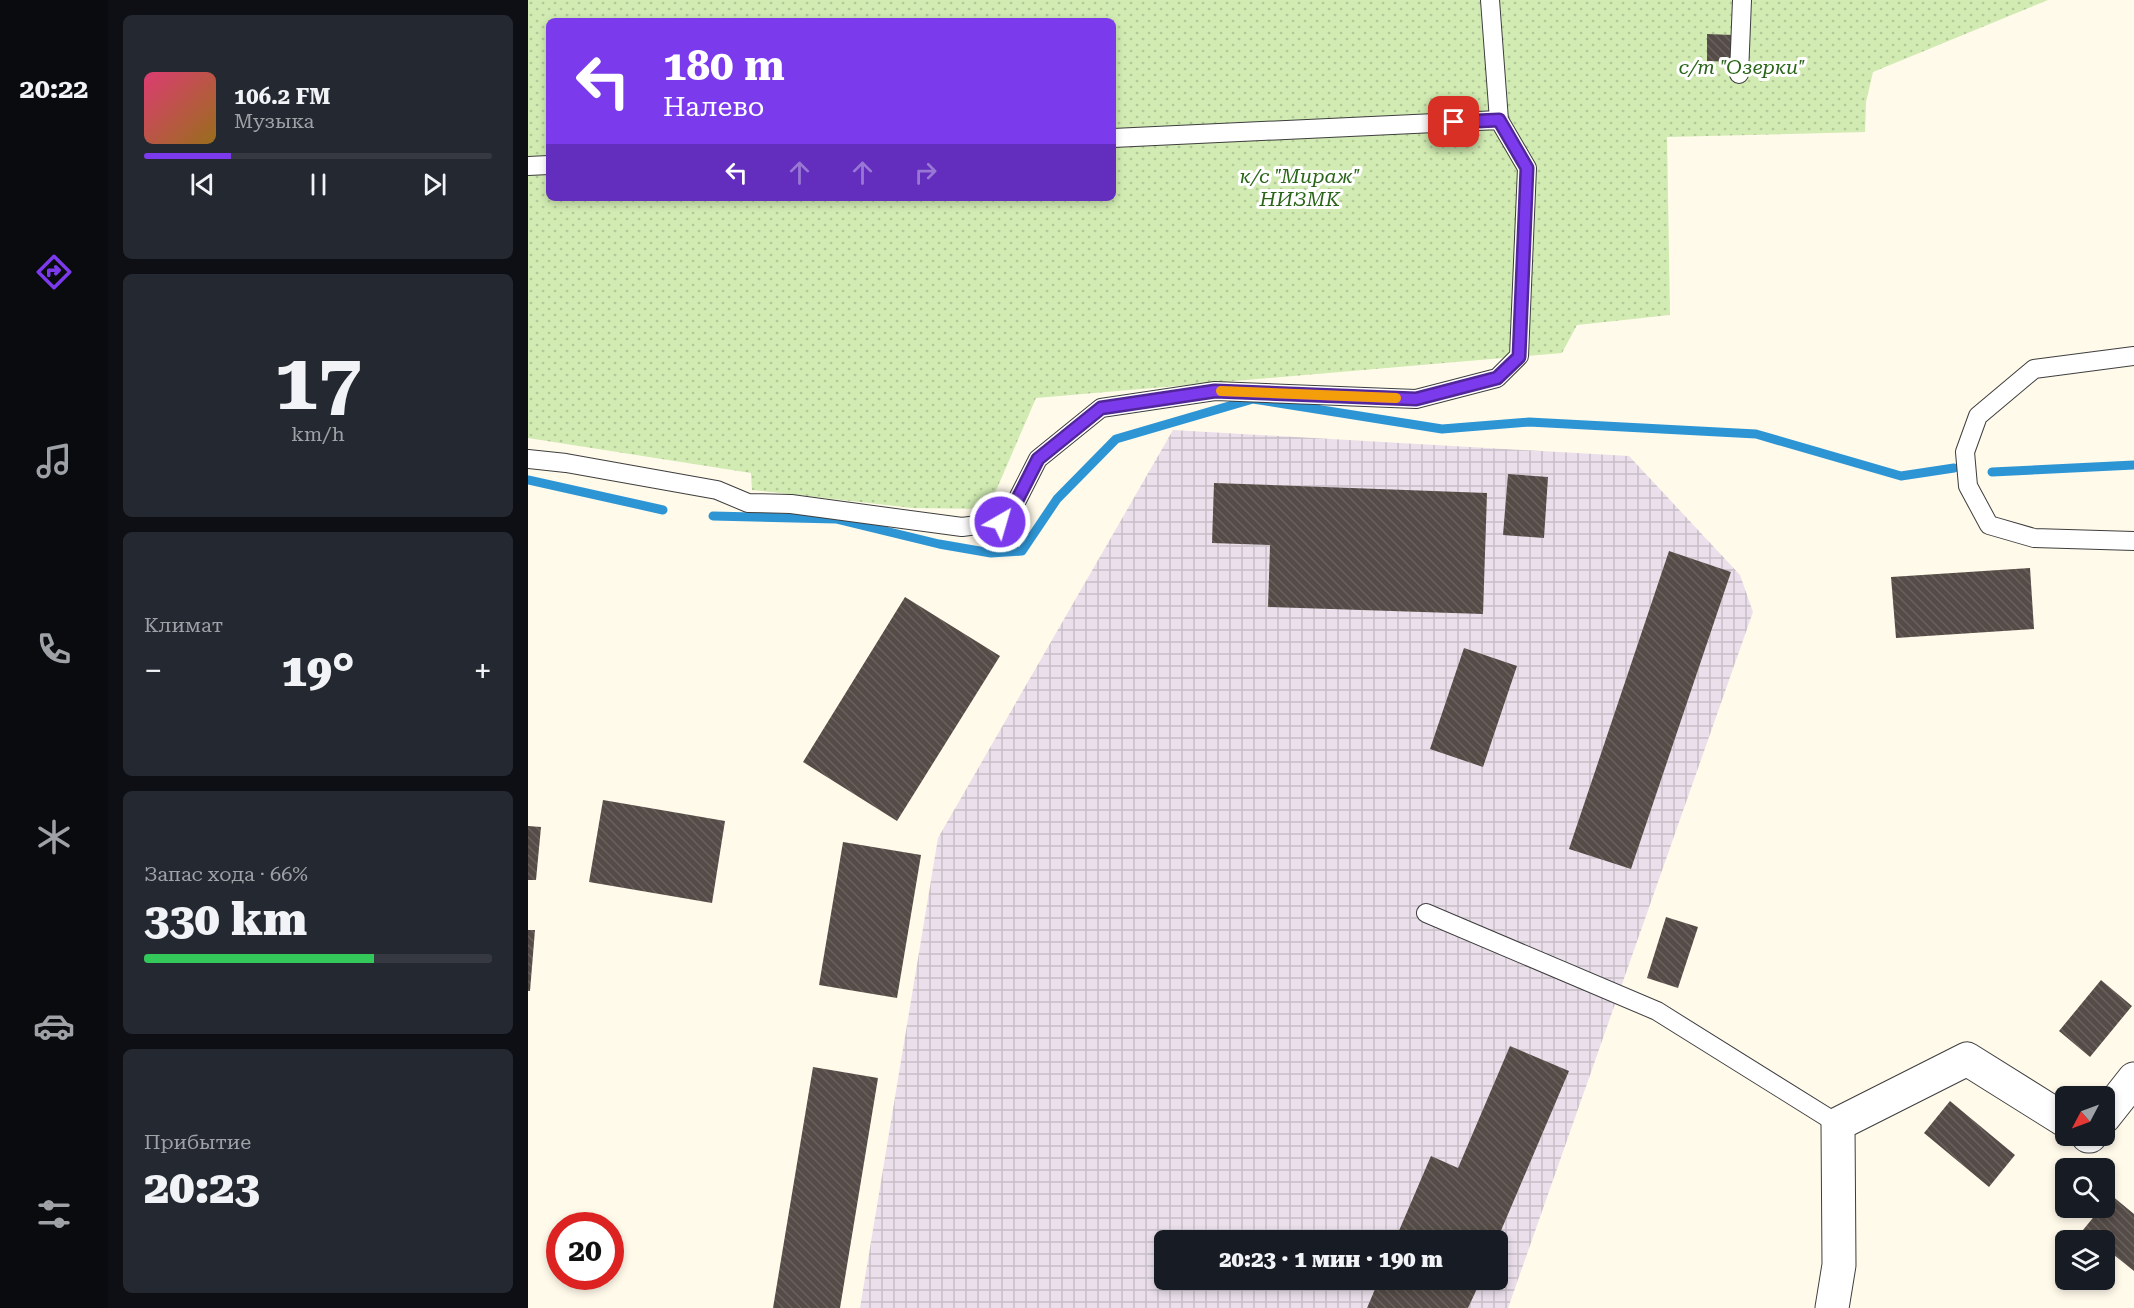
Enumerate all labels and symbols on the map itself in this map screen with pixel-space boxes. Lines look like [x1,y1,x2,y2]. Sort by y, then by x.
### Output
park label: с/т "Озерки" [1678,55,1806,79]
pin [1428,96,1479,147]
park label: к/с "Мираж" НИЗМК [1239,164,1361,211]
position arrow [968,490,1032,554]
north arrow [2055,1086,2115,1146]
speed limit sign: 20 [546,1212,624,1290]

